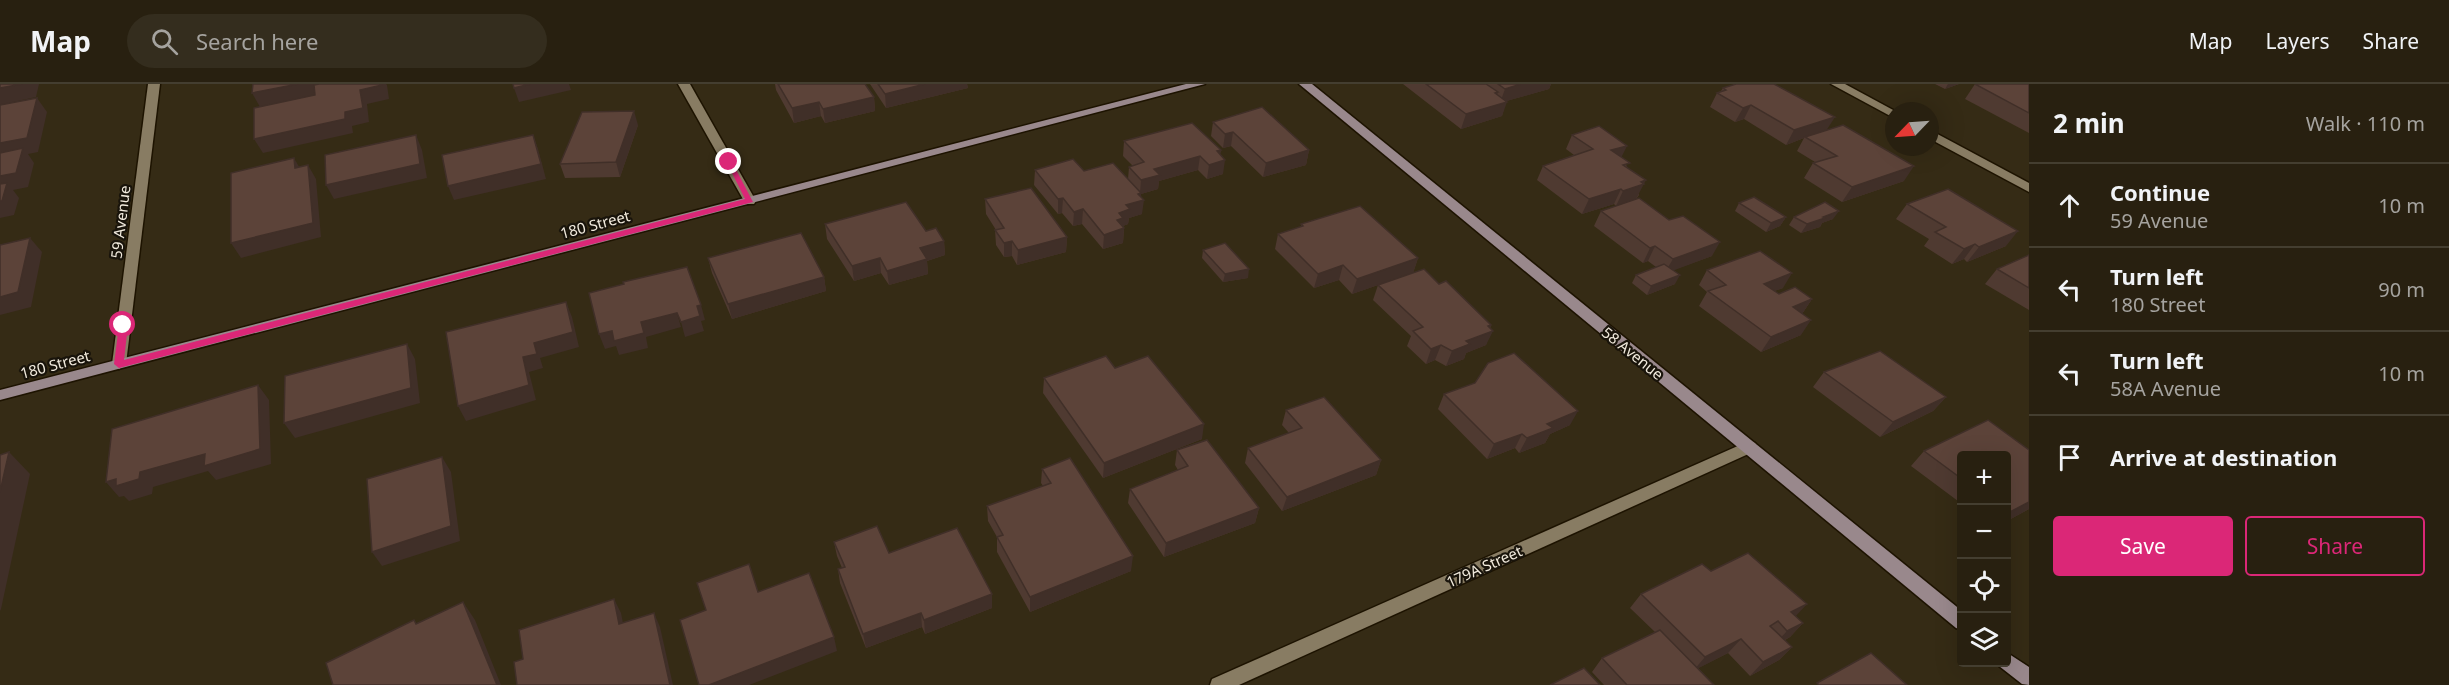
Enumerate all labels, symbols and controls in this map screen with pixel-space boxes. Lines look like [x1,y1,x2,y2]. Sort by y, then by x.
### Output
search box [127,14,547,68]
text: Map [30,22,91,60]
icon: search [148,25,181,58]
text: Search here [196,26,318,56]
text: Map [2189,27,2233,55]
text: Layers [2266,27,2330,55]
text: Share [2363,27,2419,55]
north arrow [1885,102,1939,156]
text: 2 min [2053,105,2125,141]
text: Walk · 110 m [2306,110,2425,137]
route end [715,148,741,174]
text: Continue [2110,177,2210,207]
street label: 59 Avenue [106,184,134,260]
icon: ahead [2053,189,2086,222]
text: 10 m [2378,192,2425,219]
street label: 180 Street [558,205,633,243]
text: 59 Avenue [2110,207,2208,234]
text: Turn left [2110,261,2204,291]
icon: left [2053,273,2086,306]
text: 90 m [2378,276,2425,303]
text: 180 Street [2110,291,2205,318]
route start [109,311,135,337]
street label: 58 Avenue [1598,322,1668,384]
street label: 180 Street [18,345,93,383]
text: Turn left [2110,345,2204,375]
icon: left [2053,357,2086,390]
text: 10 m [2378,360,2425,387]
text: 58A Avenue [2110,375,2221,402]
icon: arrive [2053,441,2086,474]
text: Arrive at destination [2110,442,2337,472]
map controls [1957,451,2011,667]
button: + [1957,451,2011,505]
button: − [1957,505,2011,559]
button: Save [2053,516,2233,576]
button: Share [2245,516,2425,576]
street label: 179A Street [1443,540,1526,592]
button: locate [1957,559,2011,613]
button: layers [1957,613,2011,667]

